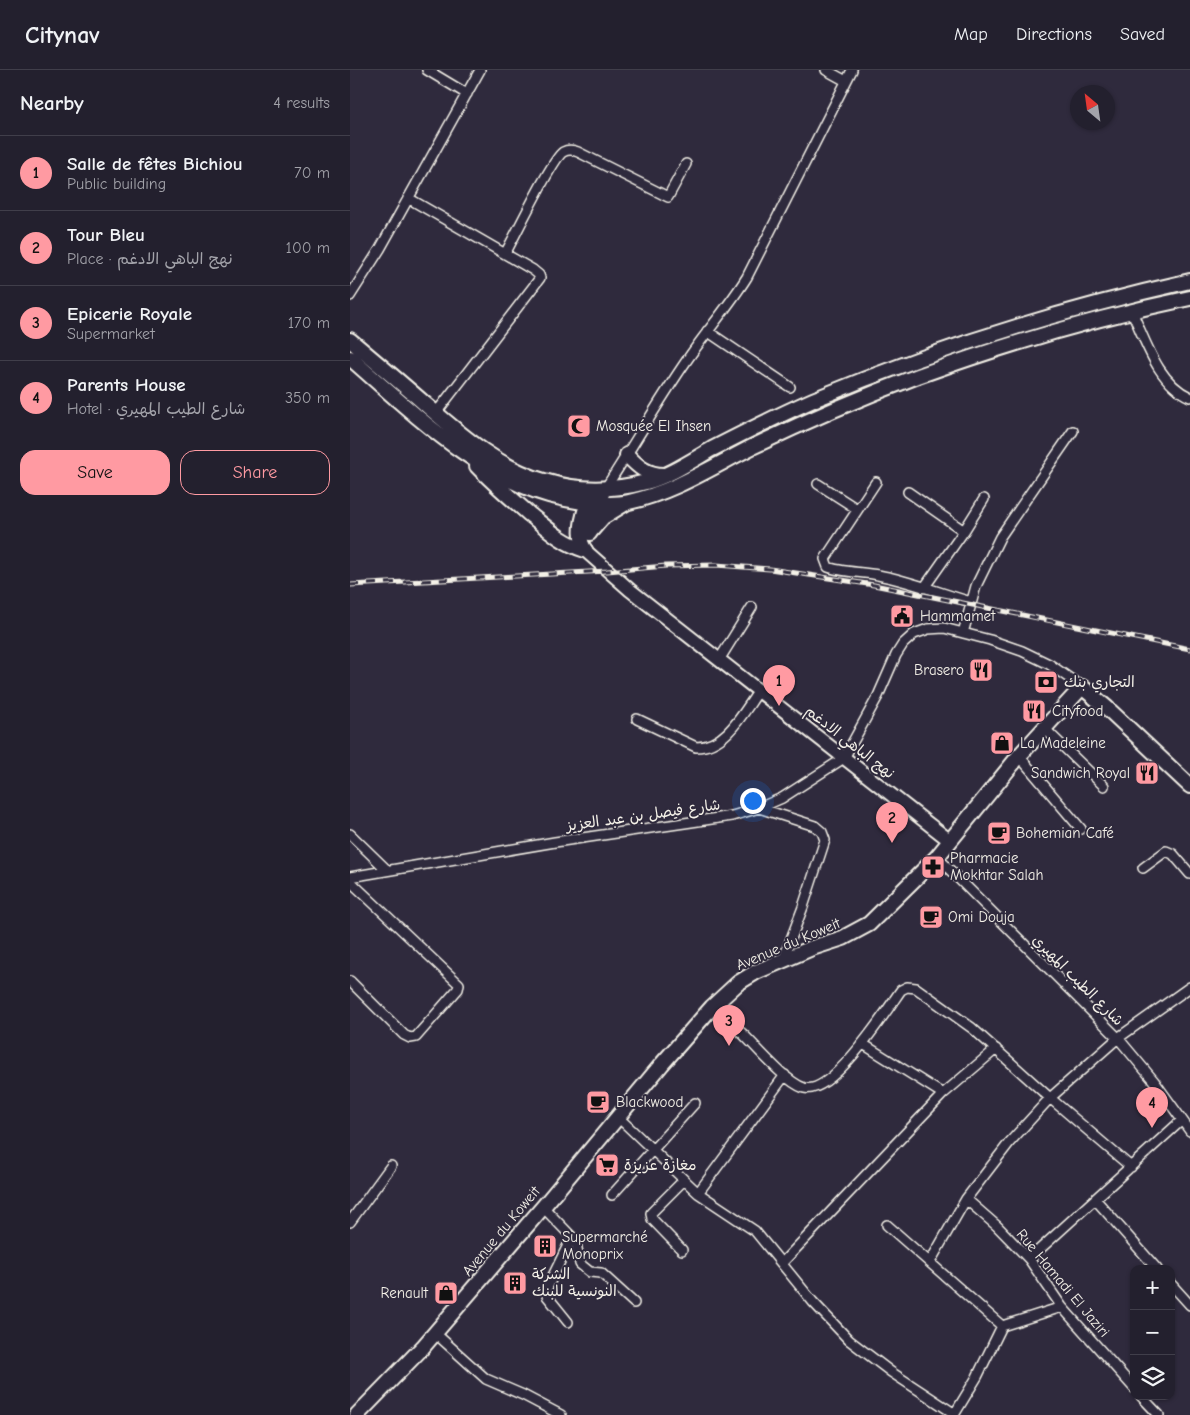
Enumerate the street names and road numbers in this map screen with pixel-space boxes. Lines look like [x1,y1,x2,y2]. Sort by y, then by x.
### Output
street label: نهج الباهي الادغم [799,702,898,786]
street label: شارع فيصل بن عبد العزيز [563,795,721,836]
street label: Avenue du Koweit [733,914,843,974]
street label: شارع الطيب المهيري [1027,931,1127,1031]
street label: Avenue du Koweit [458,1182,544,1279]
street label: Rue Hamadi El Jaziri [1013,1225,1113,1341]

